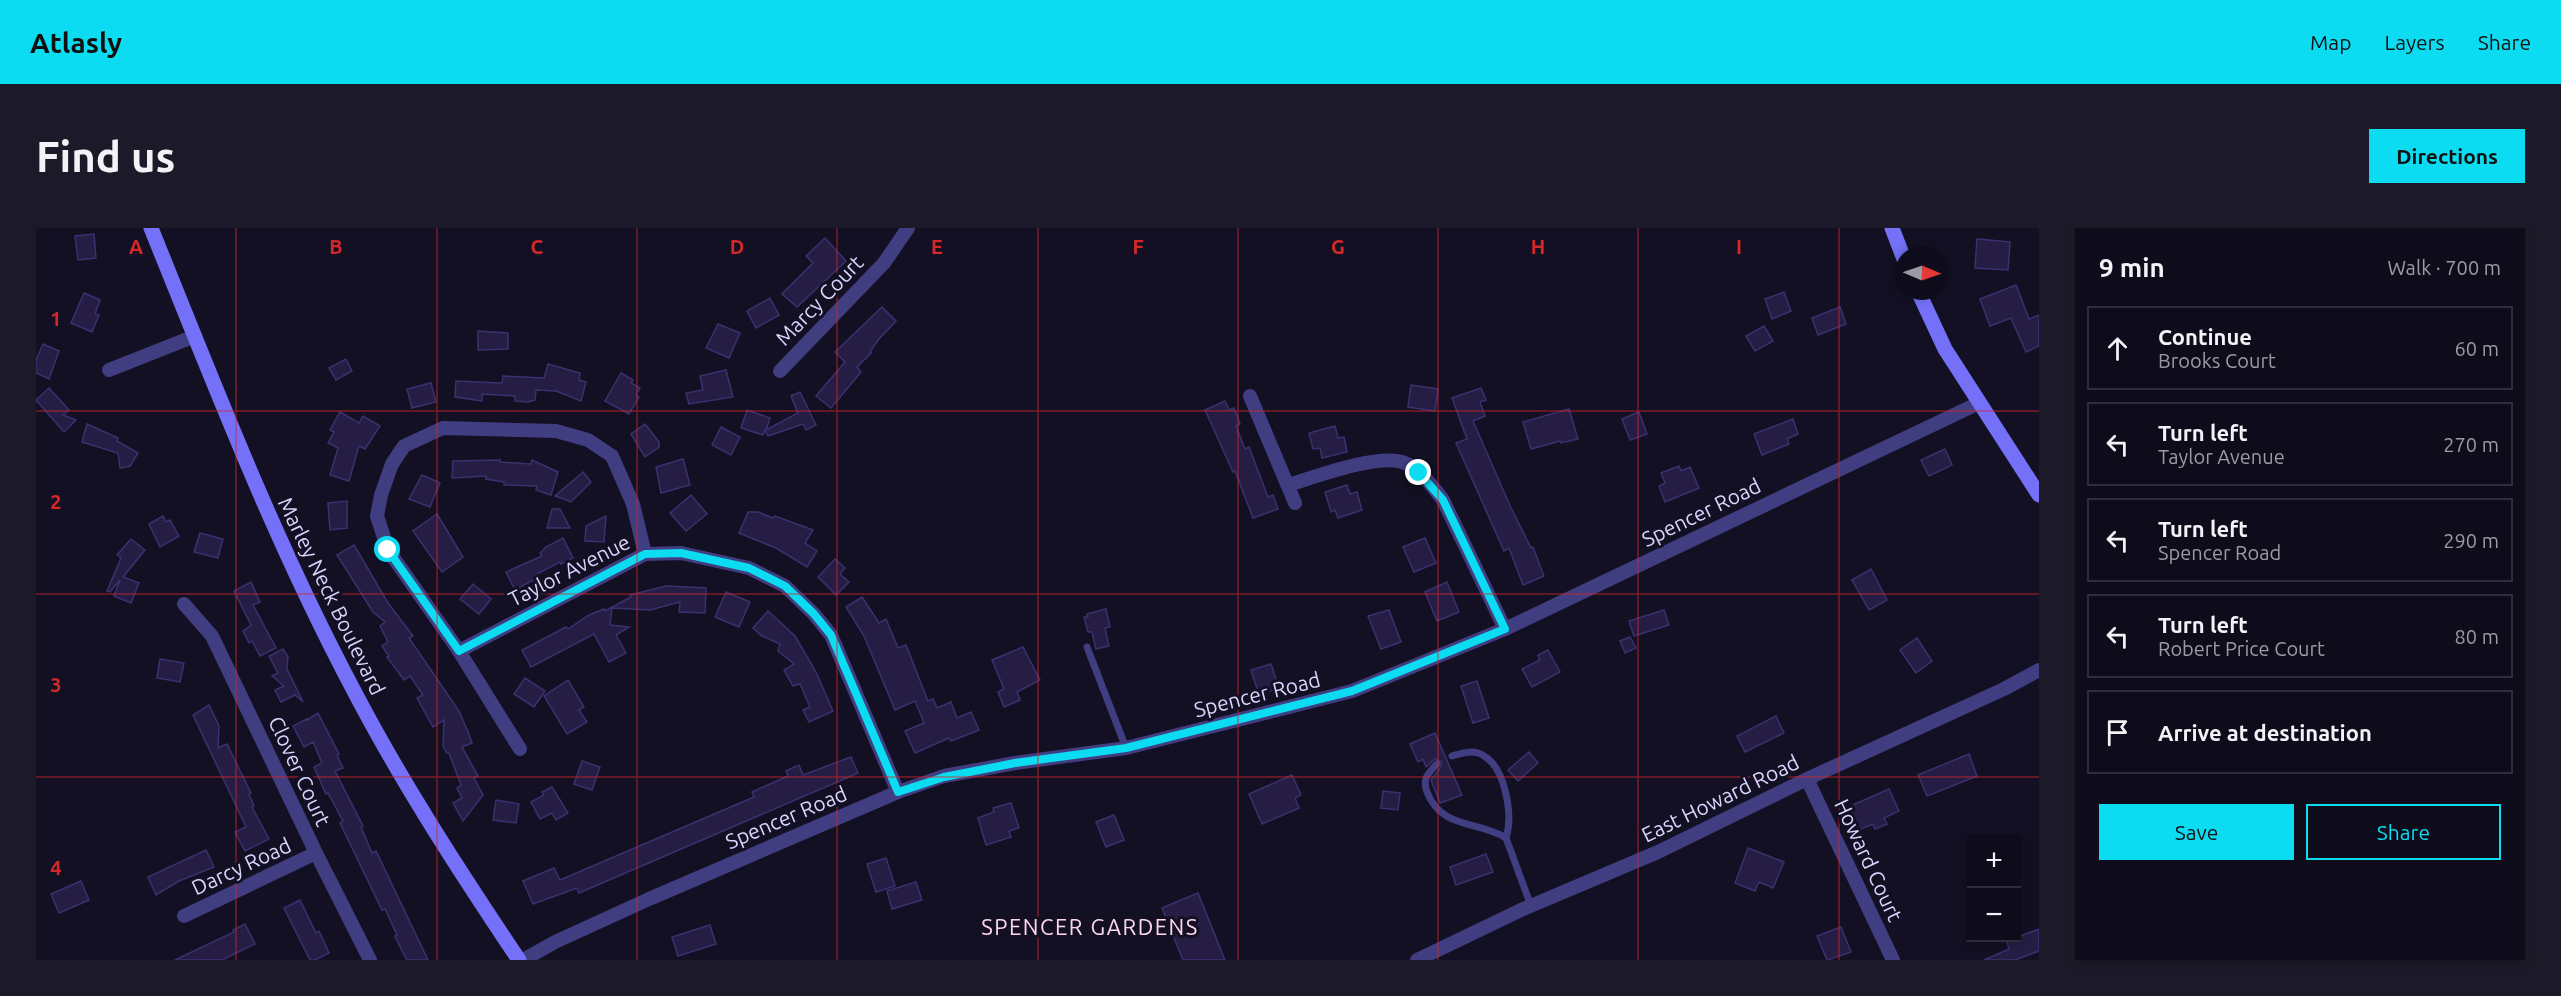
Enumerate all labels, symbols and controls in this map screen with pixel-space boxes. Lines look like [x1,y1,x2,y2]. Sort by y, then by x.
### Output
text: Atlasly [30,27,122,58]
text: Map [2310,30,2351,54]
text: Layers [2384,30,2445,54]
text: Share [2478,30,2531,54]
button: Directions [2369,129,2525,183]
text: Find us [36,133,175,180]
text: A [129,235,143,258]
text: B [329,235,343,258]
text: C [531,235,544,258]
text: D [730,235,744,258]
text: E [931,235,943,258]
text: F [1132,235,1144,258]
text: G [1331,235,1345,258]
text: H [1531,235,1545,258]
text: I [1736,235,1742,258]
north arrow [1895,246,1949,300]
street label: Marcy Court [770,250,868,350]
text: 9 min [2099,253,2165,282]
text: Walk · 700 m [2388,256,2501,279]
text: 1 [50,307,62,330]
text: Continue [2158,324,2252,349]
icon: ahead [2101,332,2134,365]
text: 60 m [2455,337,2499,360]
text: Brooks Court [2158,349,2276,372]
text: Turn left [2158,420,2248,445]
icon: left [2101,428,2134,461]
text: 270 m [2443,433,2499,456]
text: Taylor Avenue [2158,445,2285,468]
route end [1405,459,1431,485]
street label: Spencer Road [1638,473,1764,551]
text: 2 [50,490,62,513]
street label: Marley Neck Boulevard [274,493,390,699]
text: Turn left [2158,516,2248,541]
icon: left [2101,524,2134,557]
street label: Taylor Avenue [504,529,634,611]
text: 290 m [2443,529,2499,552]
route start [374,536,400,562]
text: Spencer Road [2158,541,2281,564]
text: Turn left [2158,612,2248,637]
icon: left [2101,620,2134,653]
text: 80 m [2455,625,2499,648]
text: Robert Price Court [2158,637,2325,660]
street label: Spencer Road [1191,667,1323,721]
text: 3 [50,673,62,696]
street label: Clover Court [264,712,336,830]
icon: arrive [2101,716,2134,749]
text: Arrive at destination [2158,720,2372,745]
street label: East Howard Road [1637,749,1803,847]
street label: Spencer Road [722,781,850,853]
street label: Howard Court [1830,795,1908,925]
button: Save [2099,804,2294,860]
button: Share [2306,804,2501,860]
street label: Darcy Road [187,833,295,899]
map controls [1967,834,2021,942]
button: + [1967,834,2021,888]
text: 4 [50,856,62,879]
button: − [1967,888,2021,942]
district label: SPENCER GARDENS [981,914,1199,939]

